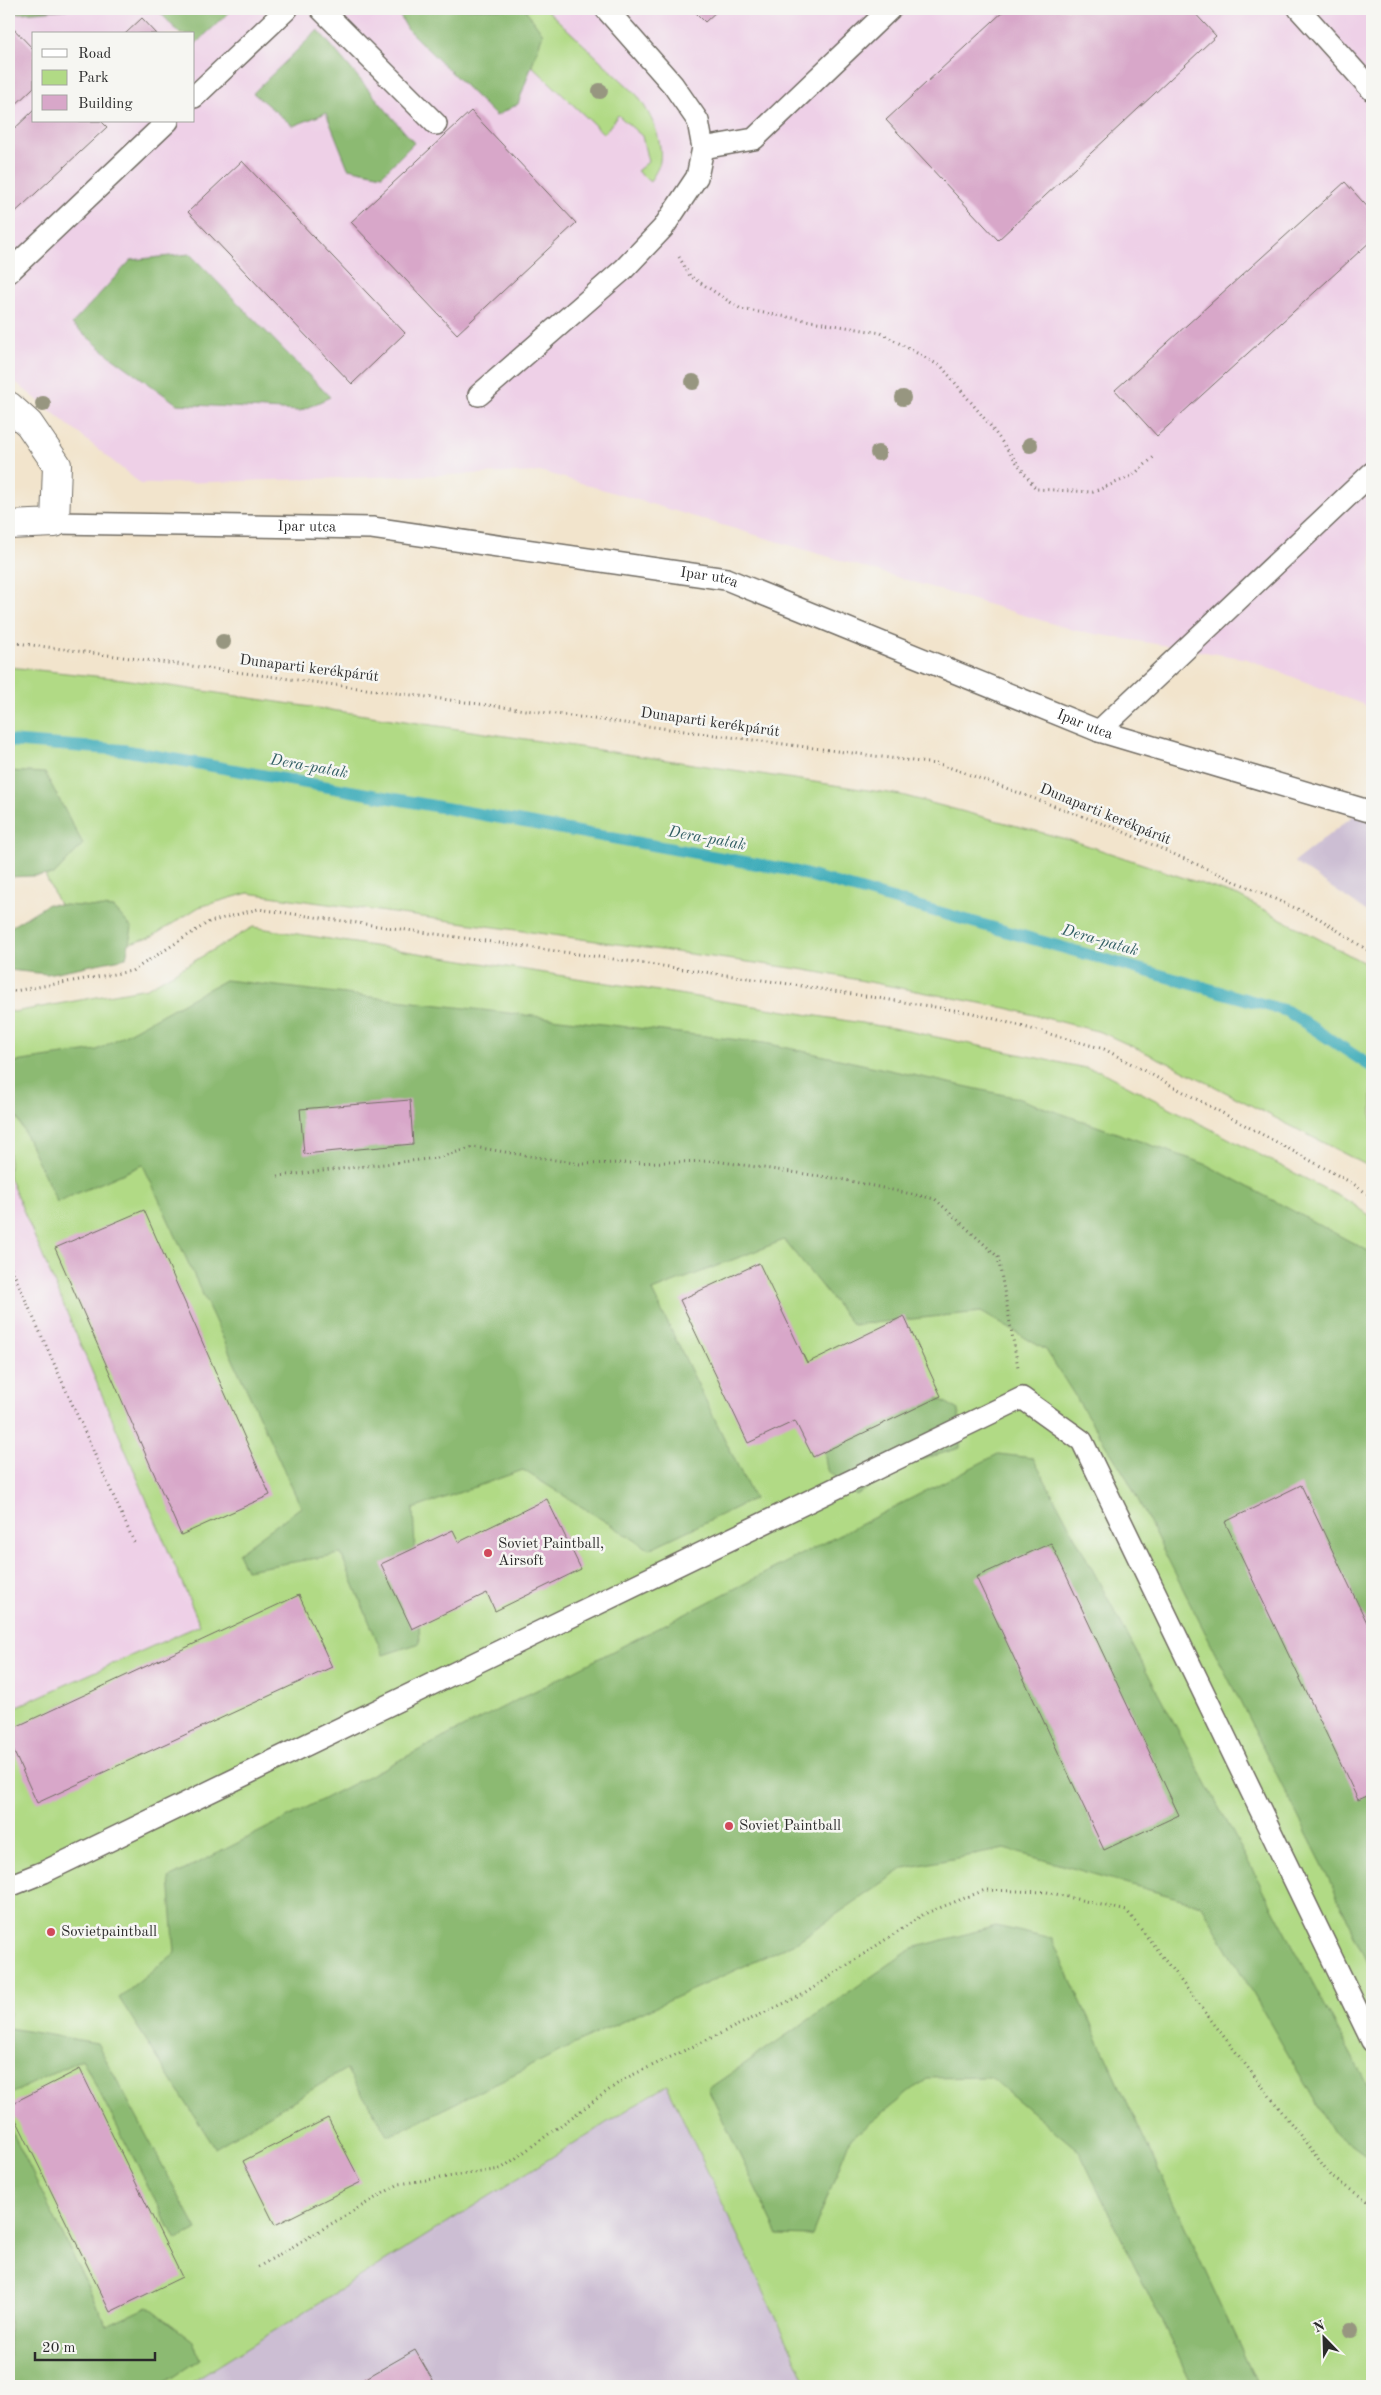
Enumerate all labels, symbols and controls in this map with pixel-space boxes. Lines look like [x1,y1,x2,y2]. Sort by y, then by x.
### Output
legend [32,32,195,122]
text: Road [78,47,112,62]
text: Park [78,71,109,86]
text: Building [78,97,133,112]
street label: Ipar utca [277,519,337,535]
street label: Ipar utca [679,565,741,591]
street label: Dunaparti kerékpárút [239,653,379,685]
street label: Dunaparti kerékpárút [640,706,780,740]
street label: Ipar utca [1055,707,1115,742]
water label: Dera-patak [268,752,349,782]
street label: Dunaparti kerékpárút [1037,782,1173,848]
water label: Dera-patak [666,824,747,854]
water label: Dera-patak [1059,922,1140,960]
place label: Soviet Paintball, Airsoft [498,1537,604,1569]
marker: Soviet Paintball, Airsoft [482,1547,494,1559]
place label: Soviet Paintball [739,1819,841,1834]
marker: Soviet Paintball [723,1820,735,1832]
place label: Sovietpaintball [61,1925,157,1940]
marker: Sovietpaintball [45,1926,57,1938]
north arrow [1298,2312,1348,2362]
text: N [1312,2318,1327,2335]
scale bar [35,2330,155,2362]
text: 20 m [42,2341,76,2356]

